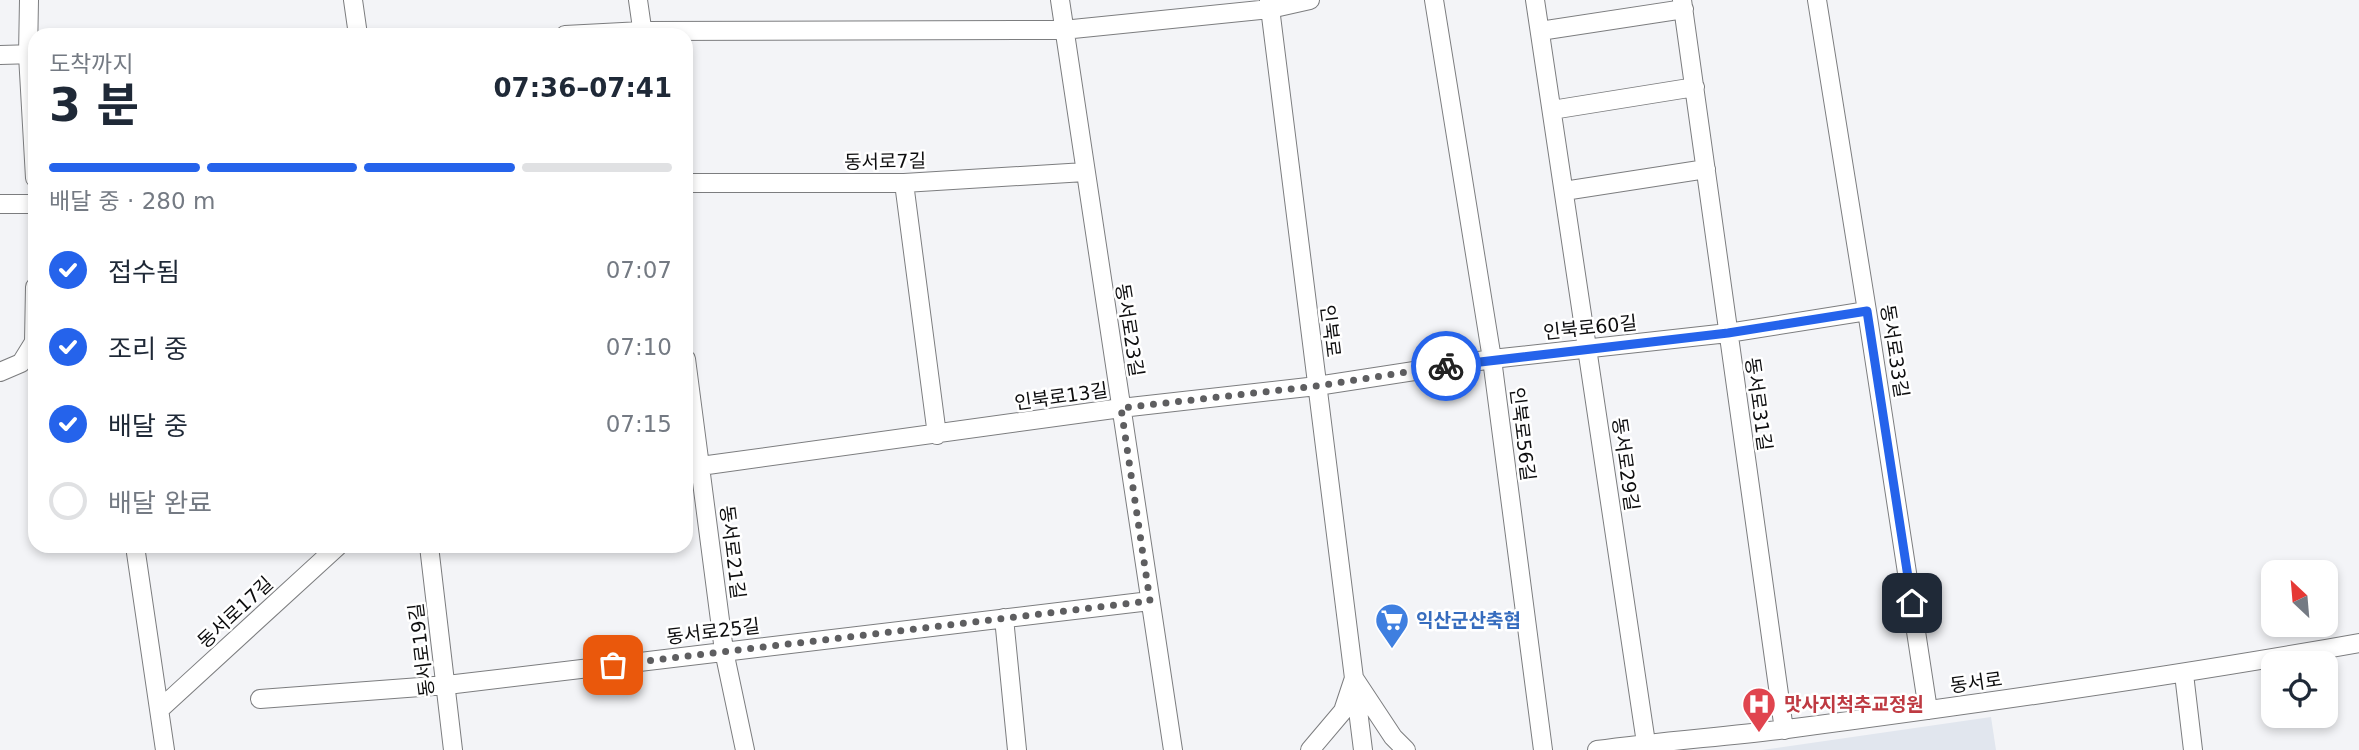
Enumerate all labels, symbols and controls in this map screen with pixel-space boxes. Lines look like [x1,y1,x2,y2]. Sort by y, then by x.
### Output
text: 도착까지 [49,51,134,77]
text: 07:36–07:41 [493,73,672,103]
text: 3 분 [49,78,139,132]
street label: 동서로7길 [844,149,926,173]
text: 배달 중 · 280 m [49,188,215,214]
icon: check [49,251,87,289]
text: 접수됨 [108,257,180,287]
text: 07:07 [606,257,672,283]
street label: 동서로23길 [1112,282,1148,378]
street label: 동서로33길 [1877,303,1913,399]
street label: 인북로 [1317,304,1345,358]
street label: 인북로60길 [1542,311,1638,343]
icon: check [49,328,87,366]
courier [1411,331,1481,401]
text: 조리 중 [108,334,188,364]
text: 07:10 [606,334,672,360]
icon: bike [1427,347,1465,385]
street label: 동서로31길 [1742,356,1776,452]
street label: 인북로13길 [1013,379,1109,413]
street label: 인북로56길 [1506,386,1540,482]
icon: check [49,405,87,443]
text: 배달 중 [108,411,188,441]
text: 07:15 [606,411,672,437]
street label: 동서로29길 [1609,416,1643,512]
text: 배달 완료 [108,488,212,518]
street label: 동서로21길 [716,504,750,600]
north arrow [2261,560,2338,637]
map controls [2261,560,2338,728]
street label: 동서로17길 [193,572,277,652]
pin [1882,573,1942,633]
icon: home [1893,584,1931,622]
supermarket icon: 익산군산축협 [1373,601,1411,650]
street label: 동서로19길 [404,602,438,698]
place label: 익산군산축협 [1416,609,1521,631]
street label: 동서로25길 [665,614,761,648]
pin [583,635,643,695]
icon: bag [594,646,632,684]
button: locate [2261,651,2338,728]
street label: 동서로 [1948,667,2004,697]
hospital icon: 맛사지척추교정원 [1740,685,1778,734]
place label: 맛사지척추교정원 [1784,693,1924,715]

